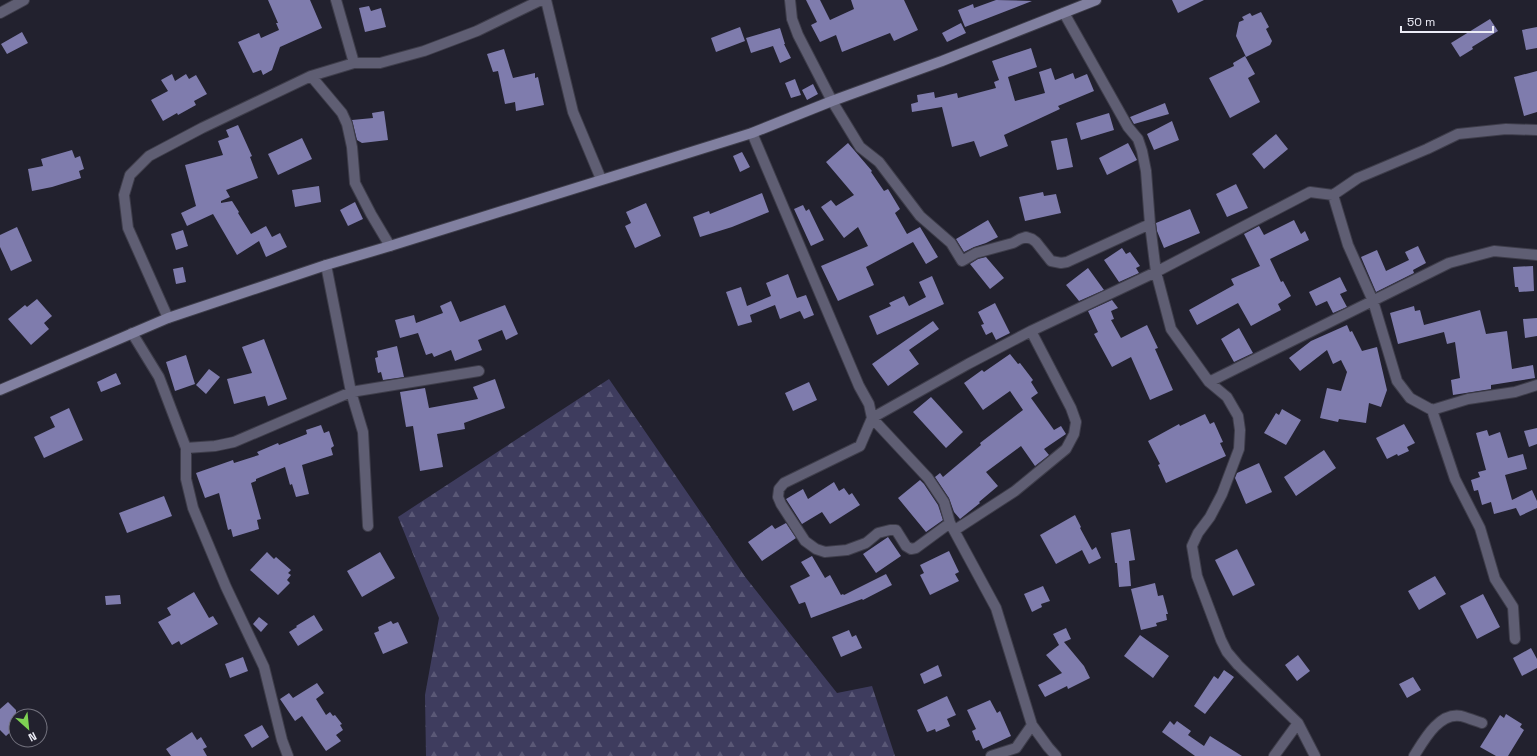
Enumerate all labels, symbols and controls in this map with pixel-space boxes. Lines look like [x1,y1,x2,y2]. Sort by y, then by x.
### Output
scale bar [1401,8,1493,34]
text: 50 m [1407,14,1435,30]
north arrow [8,708,48,748]
text: N [26,729,39,745]

